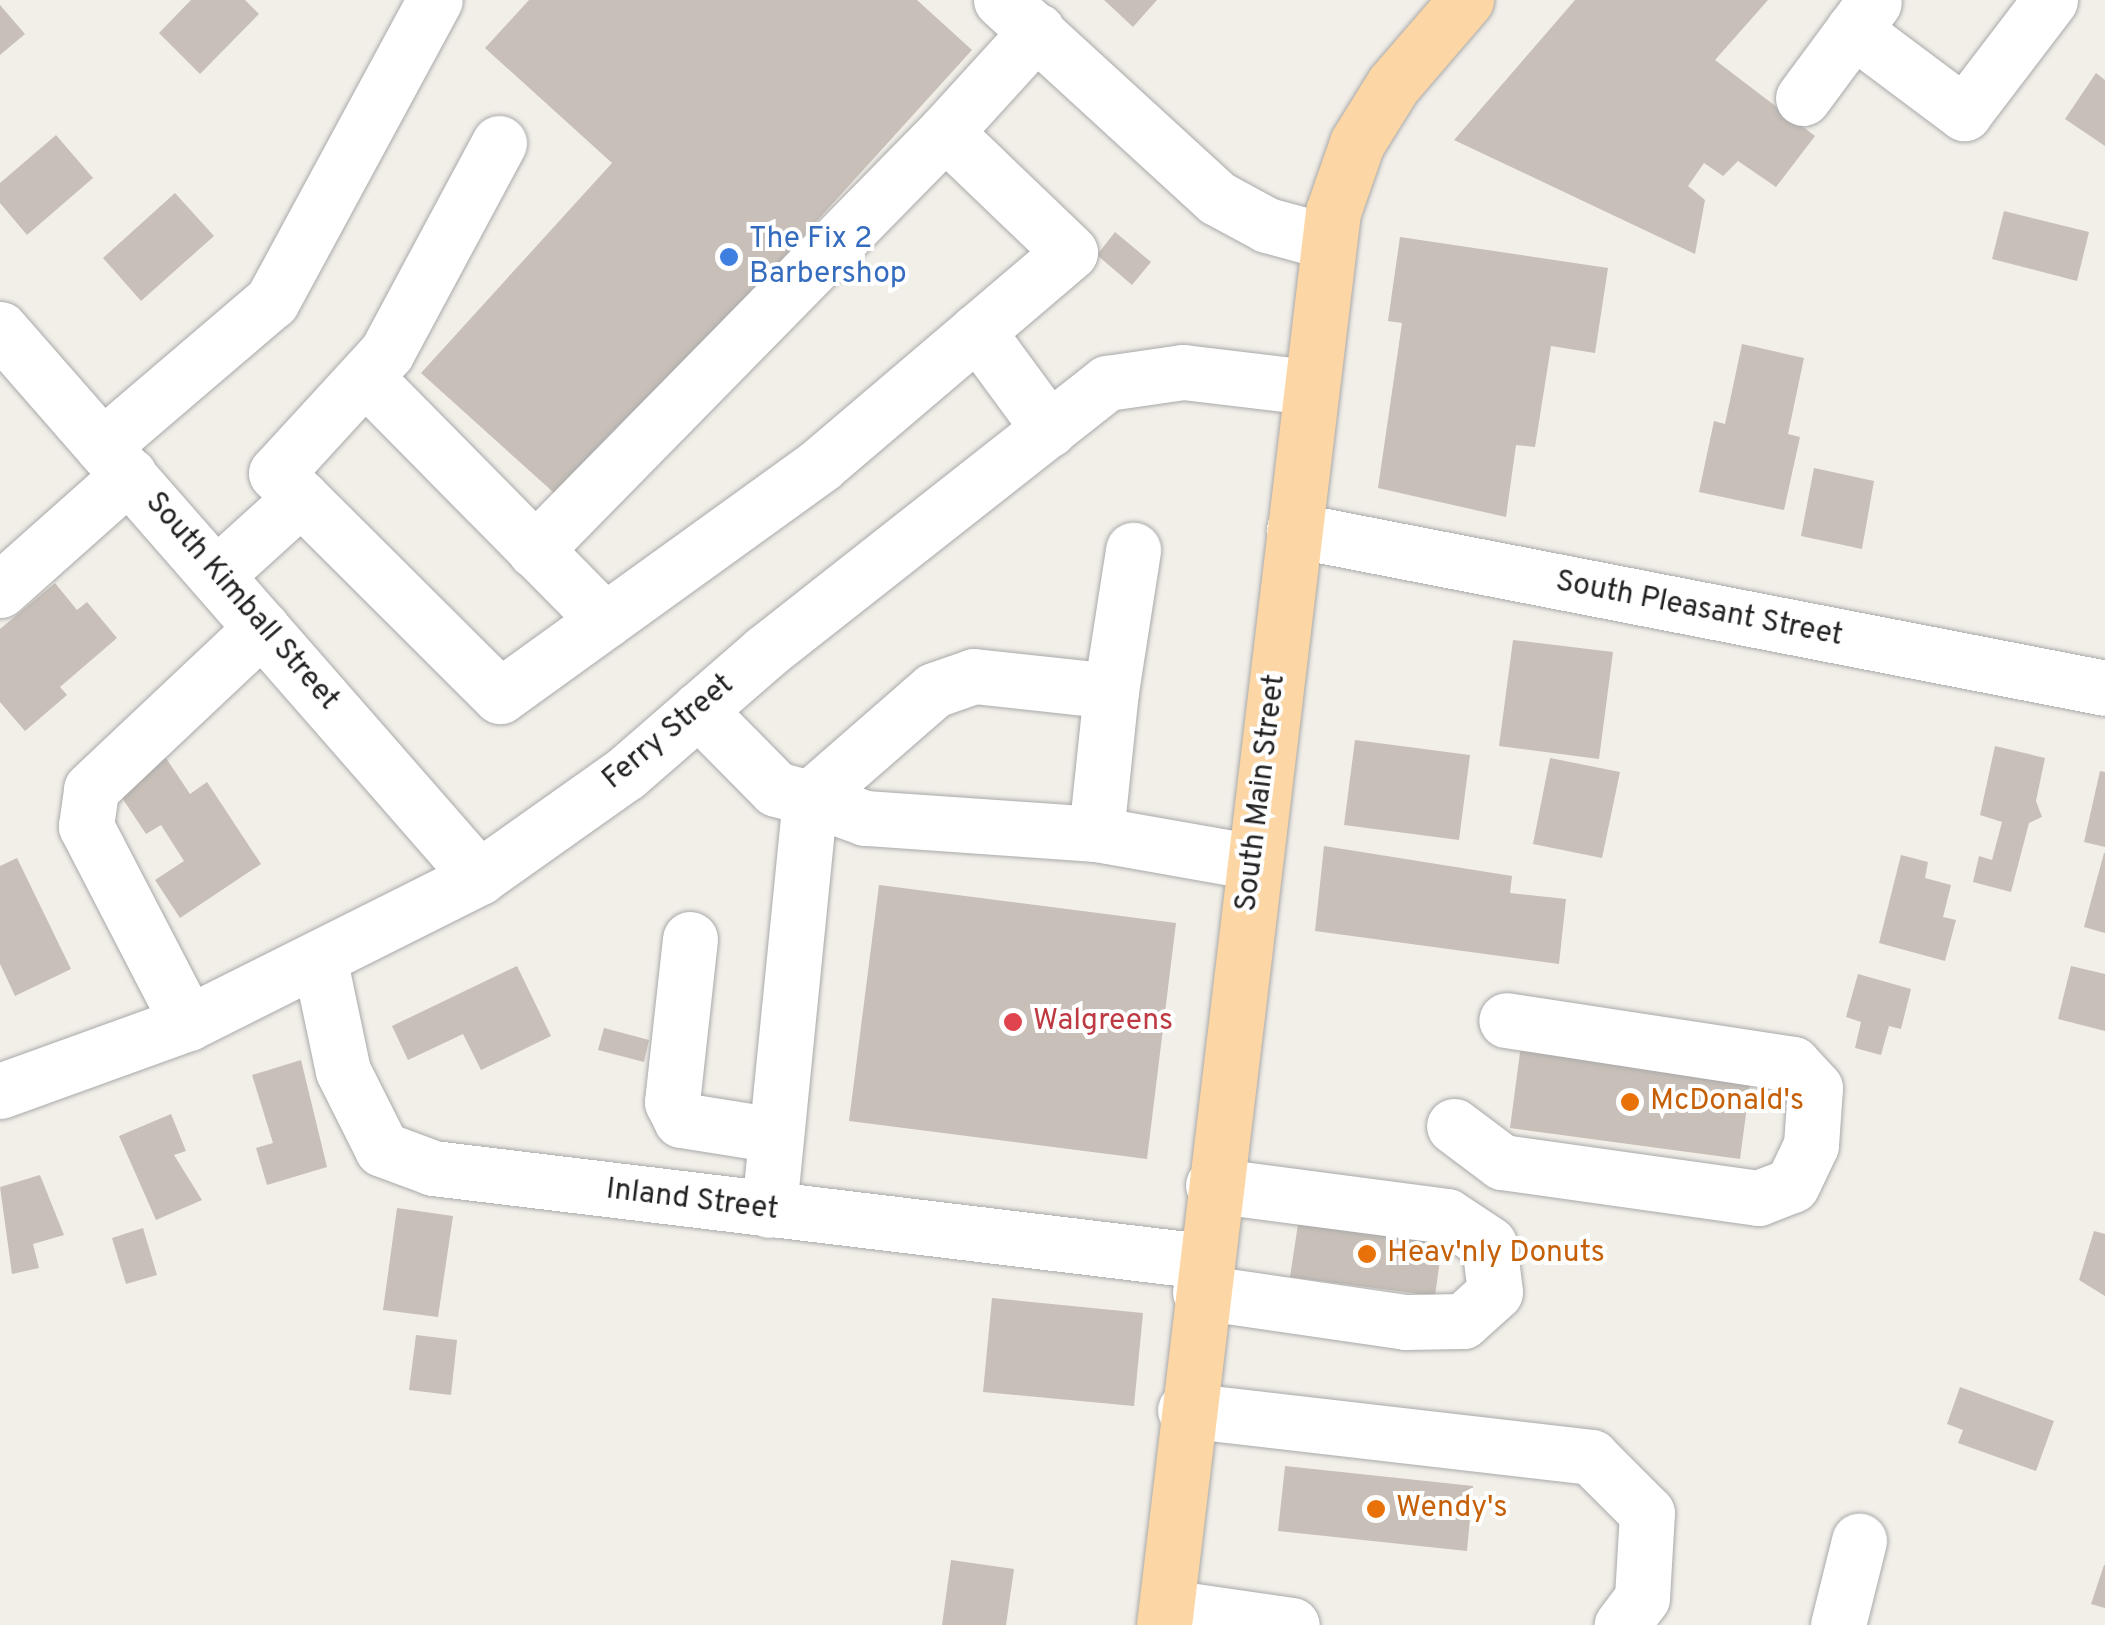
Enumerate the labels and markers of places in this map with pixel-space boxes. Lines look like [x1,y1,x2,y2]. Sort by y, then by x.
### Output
place label: The Fix 2 Barbershop [749,222,907,292]
marker: The Fix 2 Barbershop [718,246,740,268]
place label: Walgreens [1033,1004,1173,1040]
marker: Walgreens [1002,1011,1024,1033]
place label: McDonald's [1650,1084,1804,1120]
marker: McDonald's [1619,1091,1641,1113]
place label: Heav'nly Donuts [1387,1236,1605,1272]
marker: Heav'nly Donuts [1356,1243,1378,1265]
place label: Wendy's [1396,1491,1508,1527]
marker: Wendy's [1365,1498,1387,1520]

